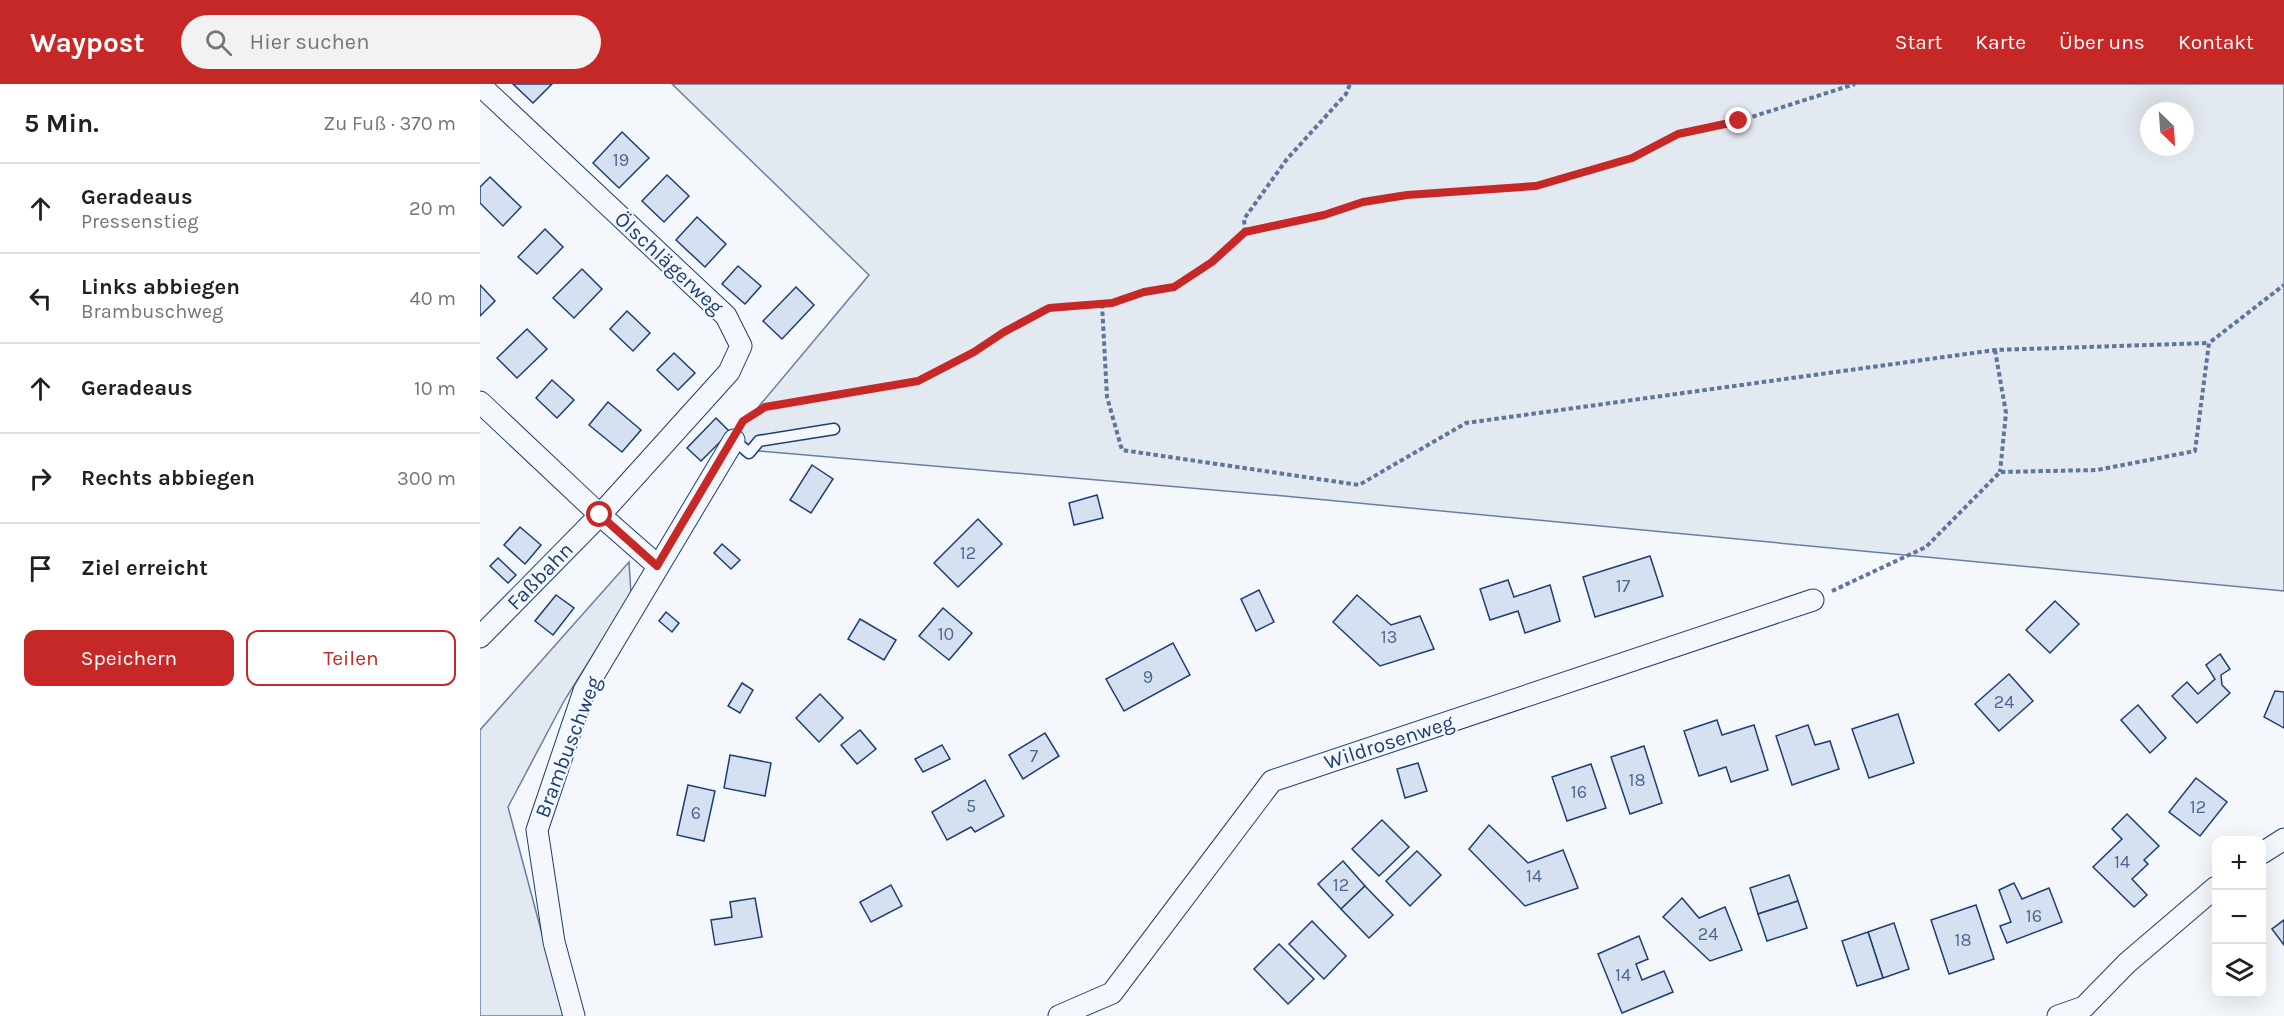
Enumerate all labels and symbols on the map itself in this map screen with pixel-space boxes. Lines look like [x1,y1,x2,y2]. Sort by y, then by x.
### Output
north arrow [2140,102,2194,156]
route end [1725,107,1751,133]
house number: 19 [613,149,629,171]
street label: Ölschlägerweg [610,207,728,319]
route start [586,501,612,527]
street label: Faßbahn [502,537,578,615]
house number: 12 [960,542,976,564]
house number: 17 [1616,575,1631,597]
house number: 10 [938,623,954,645]
house number: 13 [1381,626,1397,648]
house number: 9 [1143,666,1153,688]
street label: Brambuschweg [530,673,606,821]
house number: 24 [1994,691,2014,713]
street label: Wildrosenweg [1321,710,1457,774]
house number: 7 [1030,745,1039,767]
house number: 18 [1628,769,1646,791]
house number: 16 [1571,781,1587,803]
house number: 5 [966,795,976,817]
house number: 12 [2190,796,2206,818]
house number: 6 [691,802,701,824]
house number: 14 [2114,851,2130,873]
house number: 14 [1526,865,1542,887]
house number: 12 [1333,874,1349,896]
house number: 16 [2026,905,2042,927]
house number: 24 [1698,923,1718,945]
house number: 18 [1954,929,1972,951]
house number: 14 [1615,964,1631,986]

